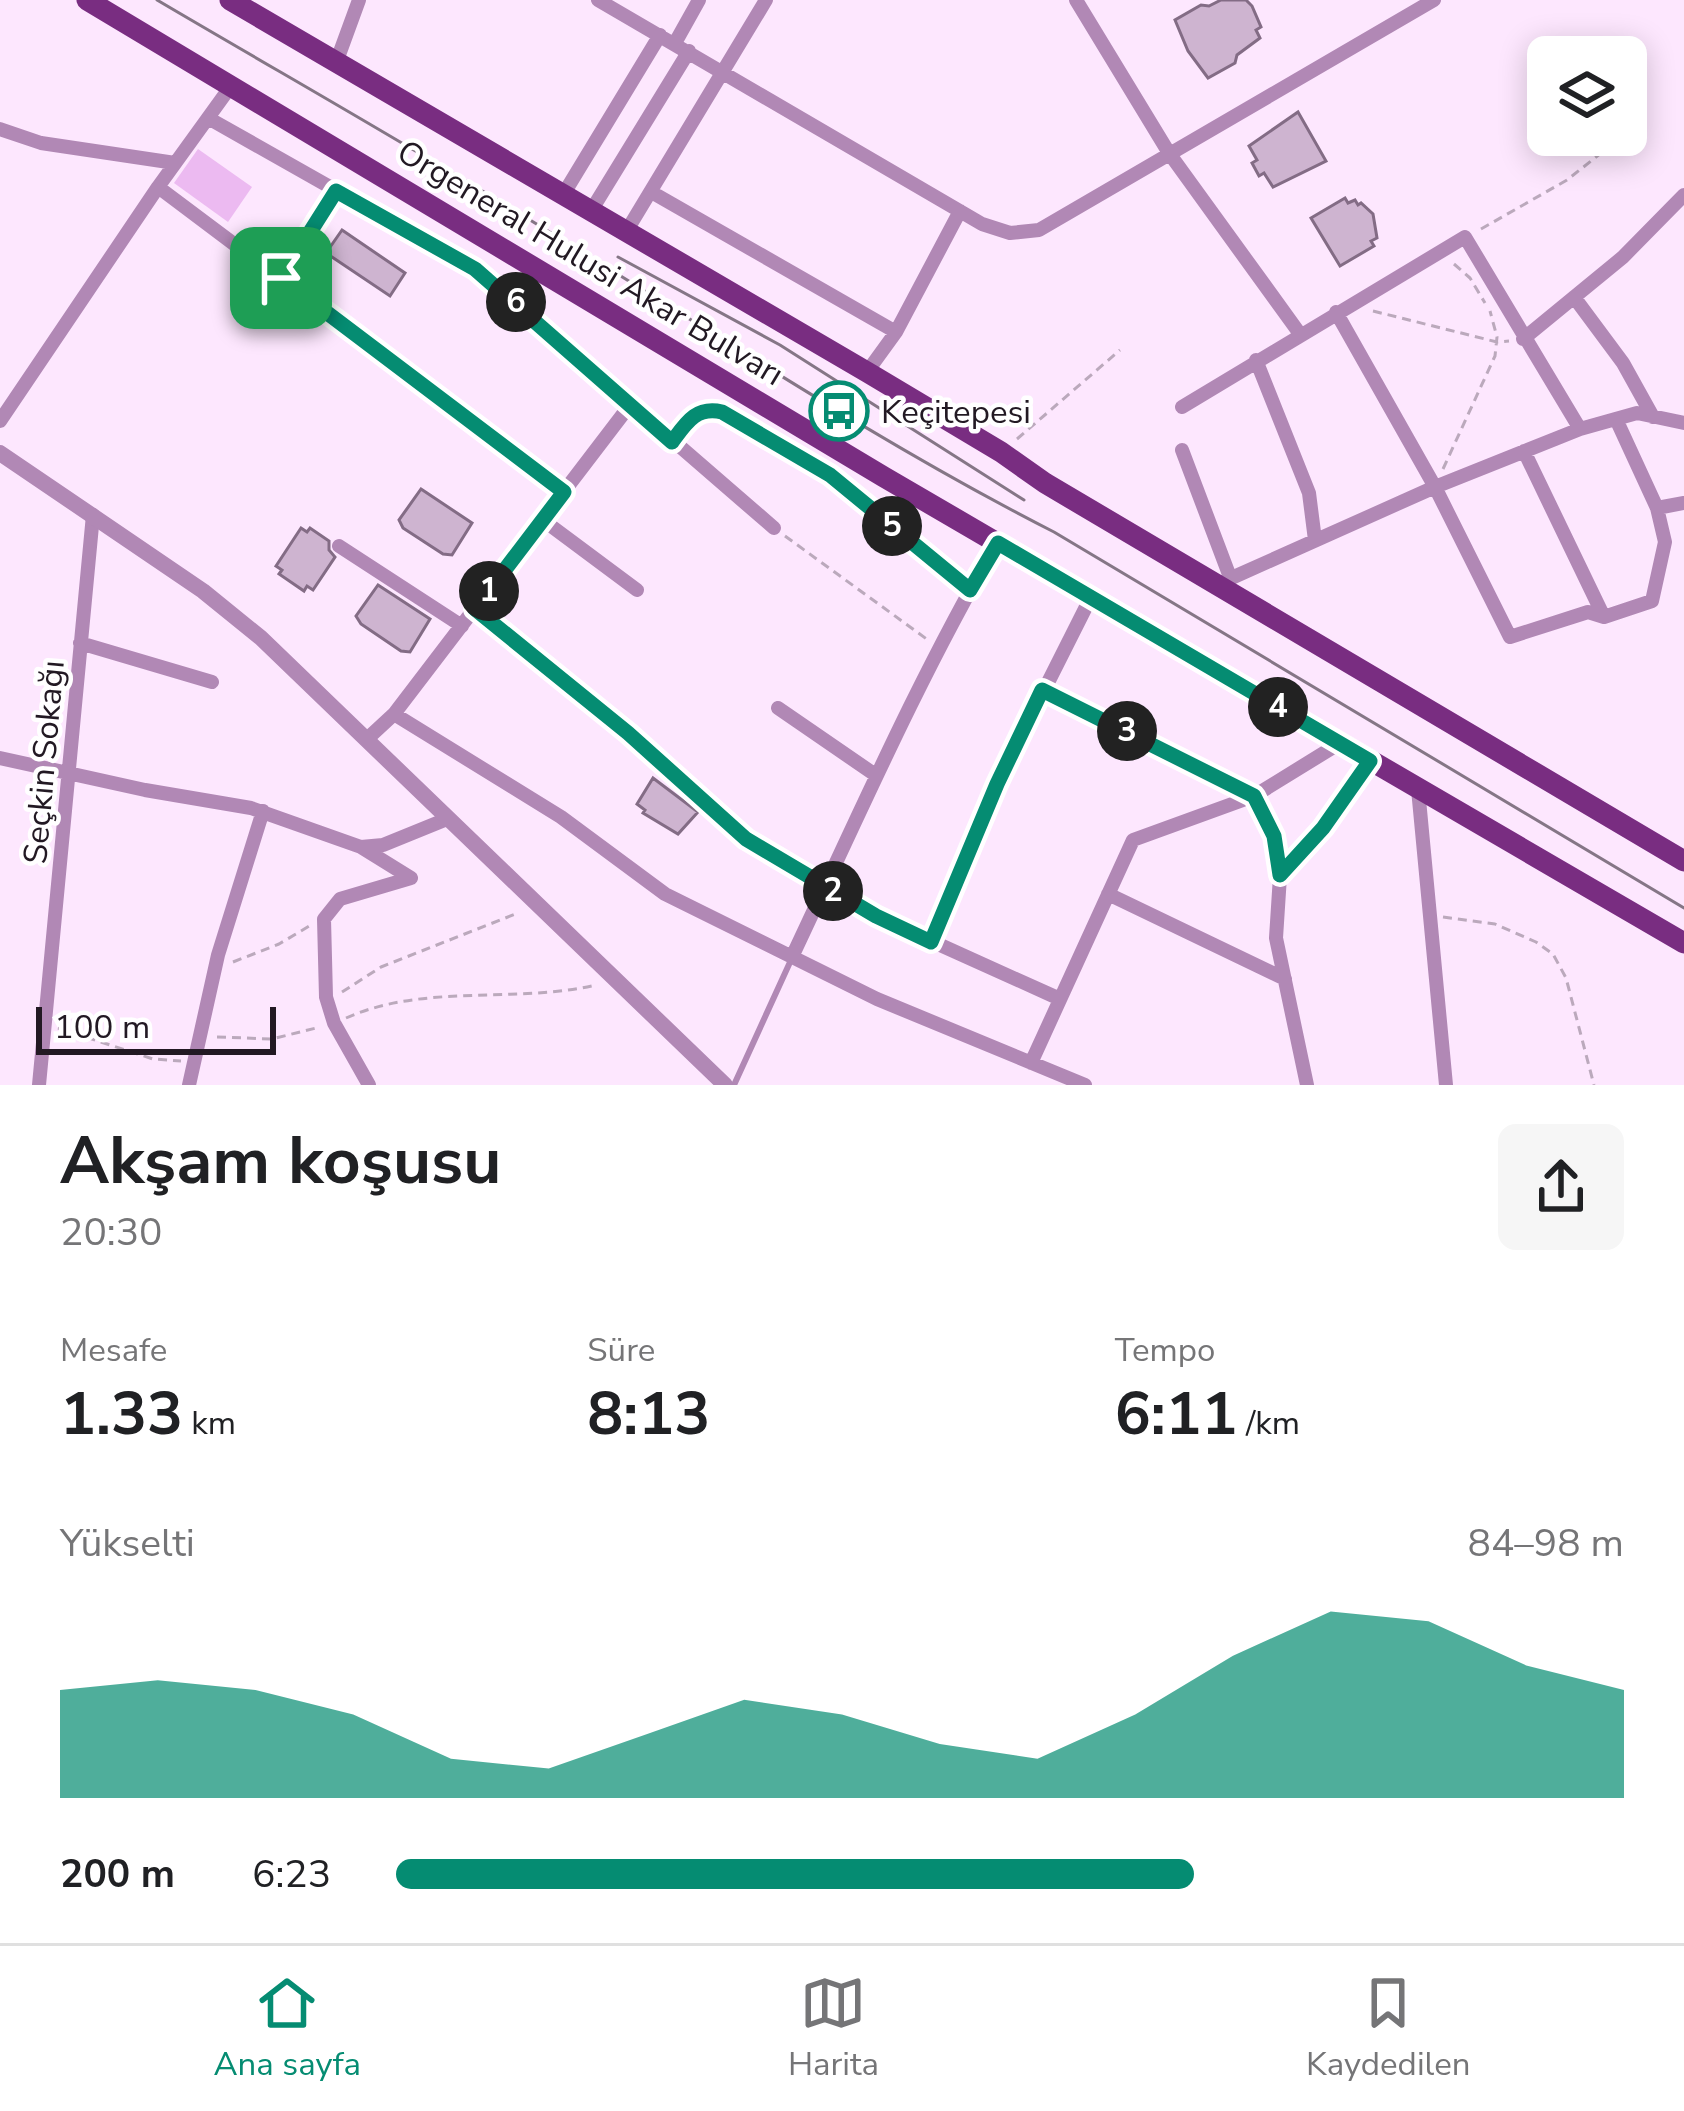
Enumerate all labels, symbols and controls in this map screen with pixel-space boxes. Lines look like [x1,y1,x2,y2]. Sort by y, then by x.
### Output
map controls [1527,36,1647,156]
button: layers [1527,36,1647,156]
street label: Orgeneral Hulusi Akar Bulvarı [389,130,792,397]
pin [230,227,332,329]
icon: arrive [248,245,314,311]
pin: 6 [486,272,546,332]
text: 6 [506,279,526,324]
bus stop icon: Keçitepesi [808,380,870,442]
place label: Keçitepesi [881,390,1031,435]
pin: 5 [862,496,922,556]
text: 5 [882,503,902,548]
pin: 1 [459,561,519,621]
text: 1 [479,568,499,613]
street label: Seçkin Sokağı [13,659,76,866]
pin: 4 [1248,677,1308,737]
text: 4 [1268,684,1288,729]
pin: 3 [1097,701,1157,761]
text: 3 [1117,708,1137,753]
pin: 2 [803,861,863,921]
text: 2 [823,868,843,913]
scale bar [36,1001,276,1054]
text: 100 m [54,1005,150,1050]
text: Akşam koşusu [60,1116,502,1206]
button: share [1498,1124,1624,1250]
text: 20:30 [60,1206,163,1259]
text: Mesafe [60,1328,167,1373]
text: Süre [587,1328,655,1373]
text: Tempo [1115,1328,1215,1373]
text: 1.33 [60,1373,183,1455]
text: 8:13 [587,1373,710,1455]
text: 6:11 [1115,1373,1238,1455]
text: km [183,1401,236,1446]
text: /km [1238,1401,1300,1446]
text: Yükselti [60,1517,195,1570]
text: 84–98 m [1467,1517,1624,1570]
text: 200 m [60,1848,175,1901]
text: 6:23 [252,1848,331,1901]
tab: Ana sayfa [213,1970,361,2087]
tab: Harita [788,1970,879,2087]
tab: Kaydedilen [1306,1970,1471,2087]

